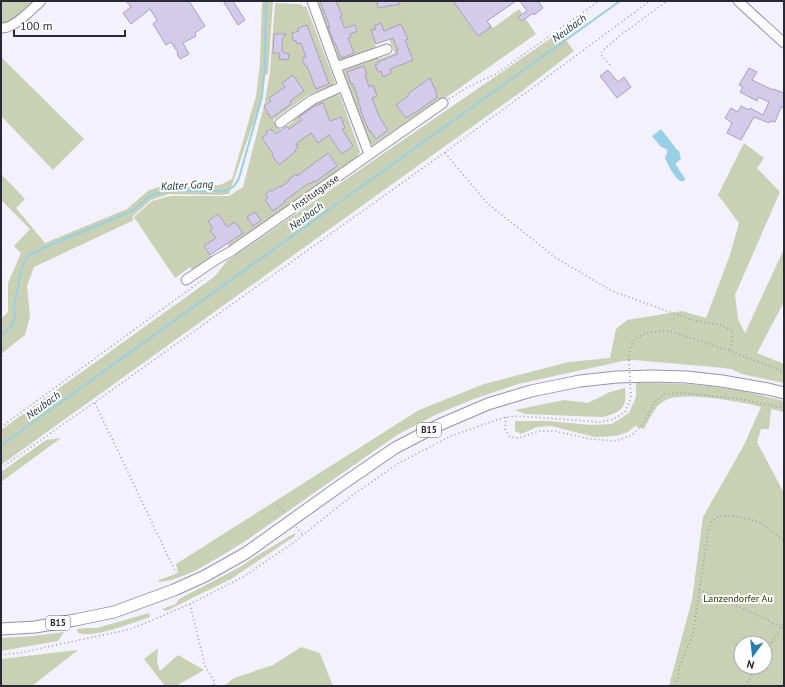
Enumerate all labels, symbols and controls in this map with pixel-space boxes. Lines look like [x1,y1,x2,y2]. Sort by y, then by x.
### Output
water label: Neubach [549,11,589,45]
scale bar [14,12,125,38]
text: 100 m [20,18,53,33]
street label: Institutgasse [289,171,341,213]
water label: Kalter Gang [160,177,214,193]
water label: Neubach [286,199,326,233]
water label: Neubach [23,388,63,422]
road number: B15 [417,423,441,437]
park label: Lanzendorfer Au [703,592,773,605]
road number: B15 [46,616,70,630]
north arrow [733,635,773,675]
text: N [745,657,756,672]

